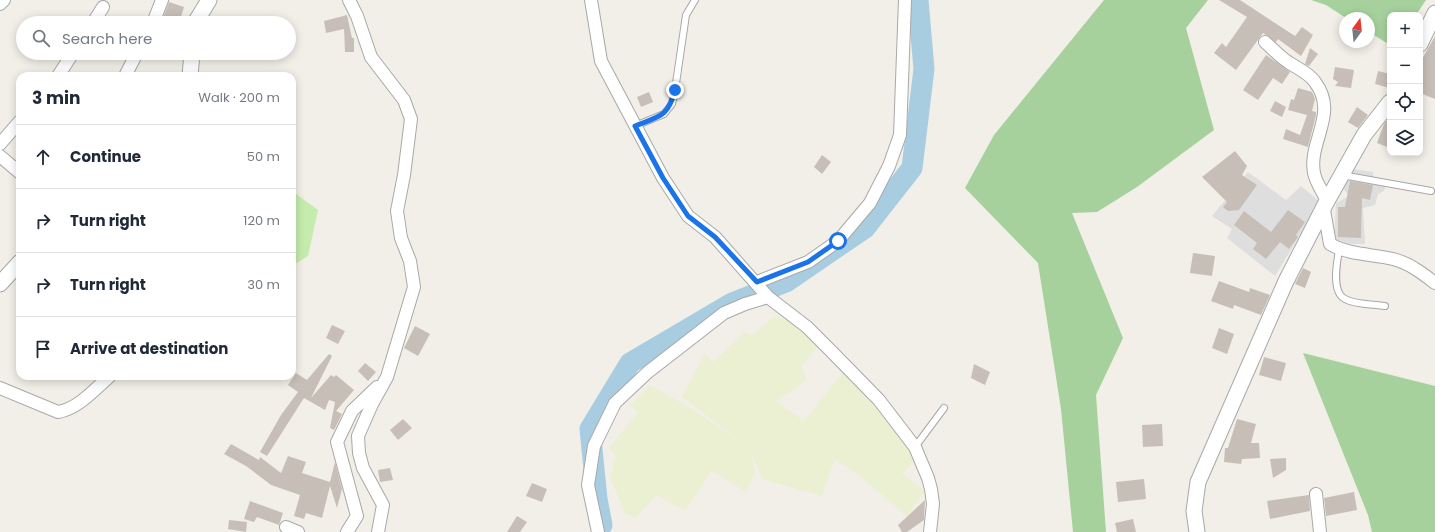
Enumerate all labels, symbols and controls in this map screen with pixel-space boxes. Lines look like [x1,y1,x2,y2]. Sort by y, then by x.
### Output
north arrow [1339,12,1375,48]
map controls [1387,12,1423,156]
button: + [1387,12,1423,48]
search box [16,16,296,60]
icon: search [30,27,52,49]
text: Search here [62,28,152,49]
button: − [1387,48,1423,84]
route end [666,81,684,99]
button: locate [1387,84,1423,120]
text: 3 min [32,86,80,110]
text: Walk · 200 m [198,88,280,107]
button: layers [1387,120,1423,156]
icon: ahead [32,146,54,168]
text: Continue [70,146,141,167]
text: 50 m [247,147,280,166]
icon: right [32,210,54,232]
text: Turn right [70,210,146,231]
text: 120 m [243,211,280,230]
route start [829,232,847,250]
icon: right [32,274,54,296]
text: Turn right [70,274,146,295]
text: 30 m [247,275,280,294]
icon: arrive [32,338,54,360]
text: Arrive at destination [70,338,228,359]

